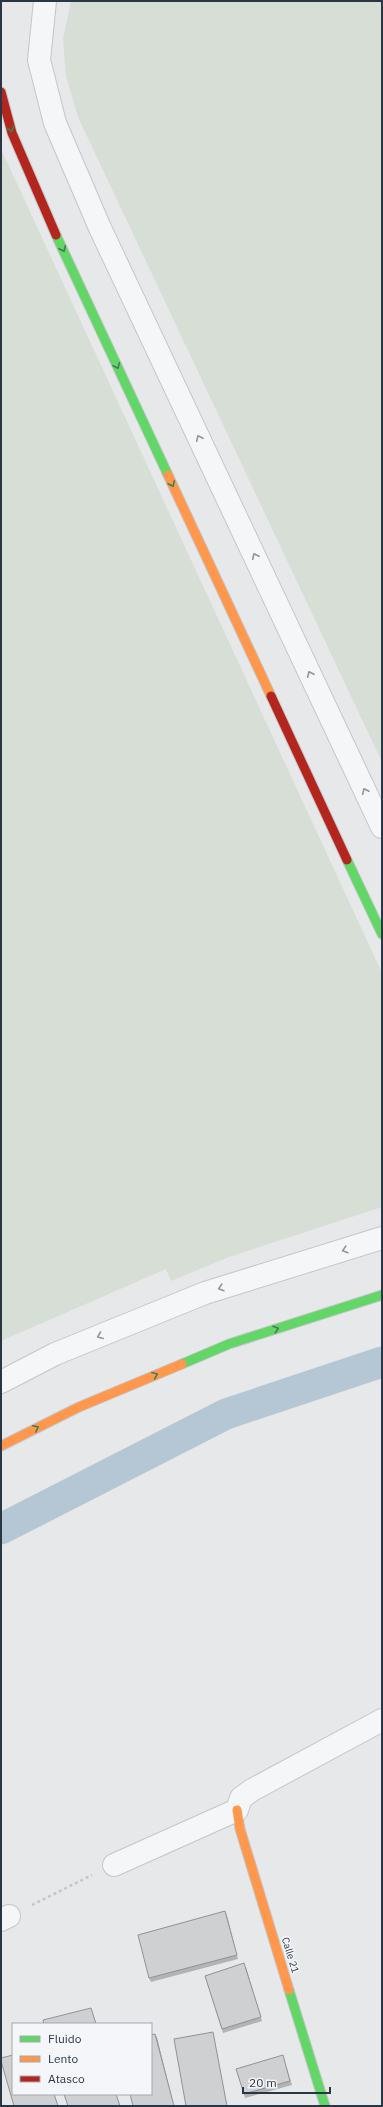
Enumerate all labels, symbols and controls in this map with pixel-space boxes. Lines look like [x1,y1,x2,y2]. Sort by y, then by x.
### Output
one-way arrow [6,126,15,133]
one-way arrow [58,245,66,252]
one-way arrow [113,363,121,370]
one-way arrow [196,435,204,443]
one-way arrow [167,480,175,488]
one-way arrow [252,553,260,560]
one-way arrow [307,670,315,678]
one-way arrow [362,788,370,796]
one-way arrow [341,1245,348,1254]
one-way arrow [217,1284,224,1292]
one-way arrow [272,1325,279,1334]
one-way arrow [96,1331,103,1339]
one-way arrow [151,1372,158,1380]
one-way arrow [32,1425,39,1433]
street label: Calle 21 [279,1936,302,1975]
legend [12,2023,152,2095]
text: Fluido [48,2031,82,2046]
text: Lento [48,2051,78,2066]
scale bar [243,2069,330,2095]
text: Atasco [48,2071,85,2086]
text: 20 m [249,2075,277,2090]

